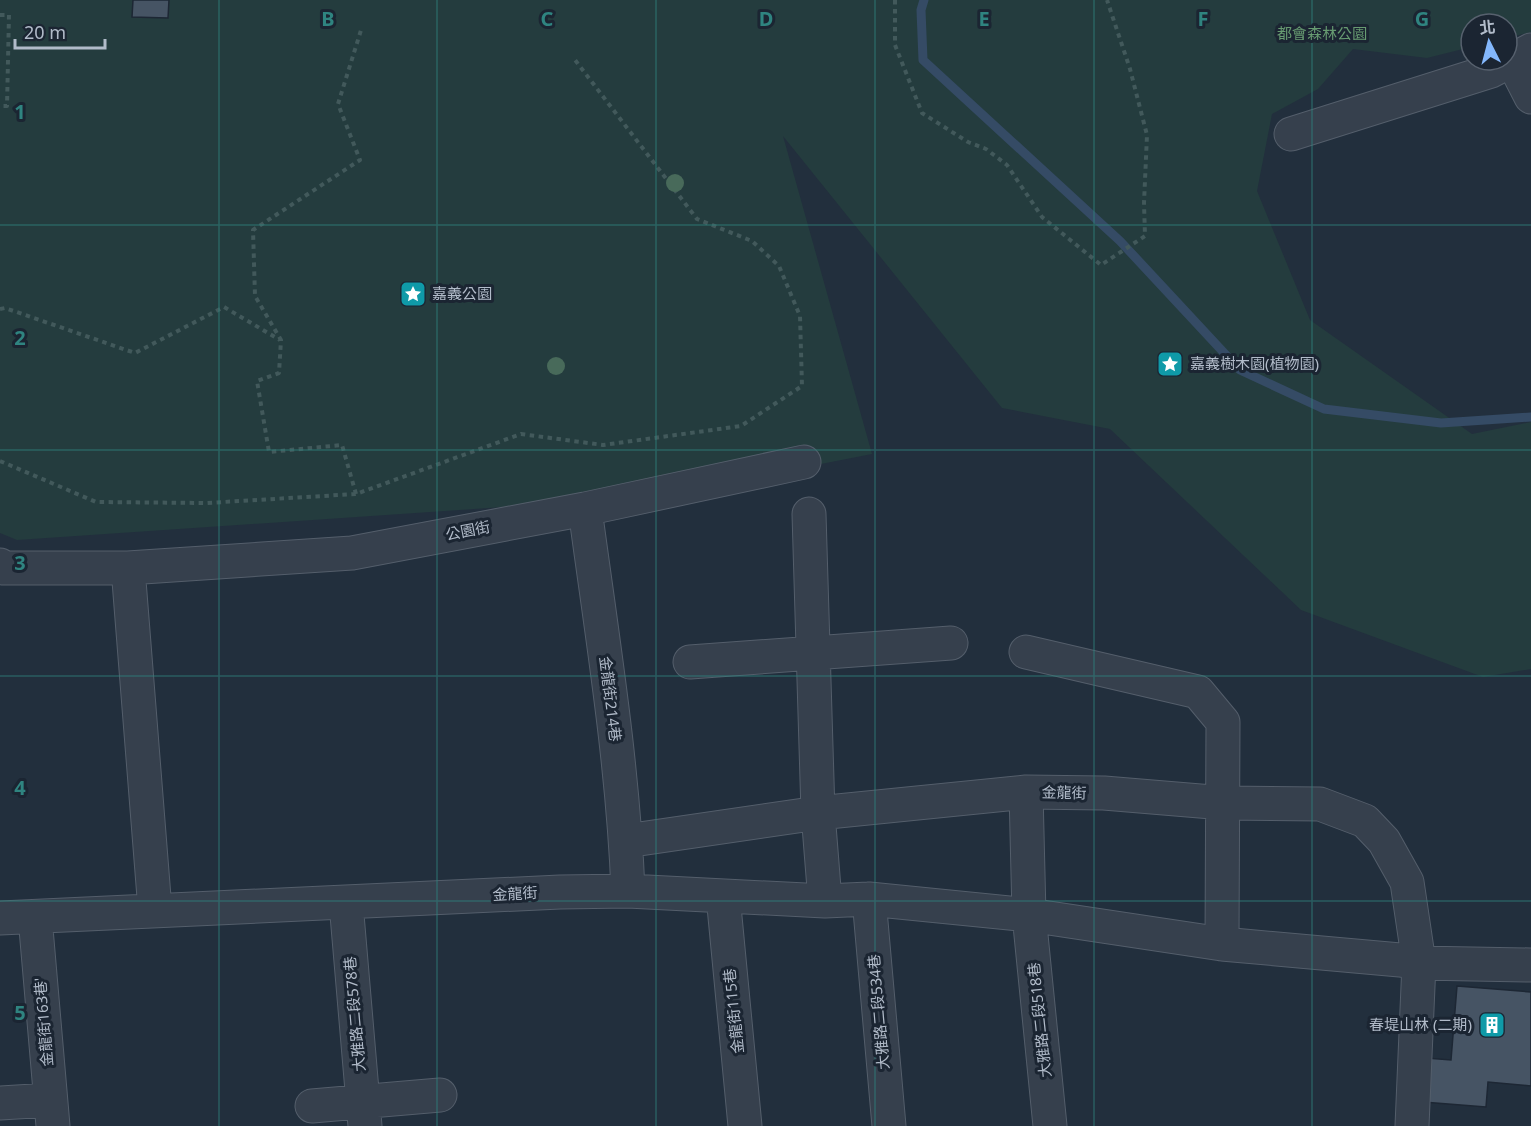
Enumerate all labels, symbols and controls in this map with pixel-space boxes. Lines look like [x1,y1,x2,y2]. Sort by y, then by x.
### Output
text: B [321,5,335,32]
text: C [541,5,554,32]
text: D [759,5,773,32]
text: E [978,5,990,32]
text: F [1198,5,1208,32]
text: G [1415,5,1429,32]
scale bar [15,12,105,50]
north arrow [1459,12,1519,72]
text: 北 [1478,15,1497,39]
text: 20 m [24,20,66,44]
park label: 都會森林公園 [1277,23,1367,43]
text: 1 [14,98,26,125]
place icon: 嘉義公園 [398,279,428,309]
place label: 嘉義公園 [432,283,492,303]
text: 2 [14,324,26,351]
place icon: 嘉義樹木園(植物園) [1155,349,1185,379]
place label: 嘉義樹木園(植物園) [1190,353,1319,373]
street label: 公園街 [444,516,492,544]
text: 3 [14,549,26,576]
street label: 金龍街214巷 [596,655,626,743]
text: 4 [14,774,26,801]
street label: 金龍街 [1041,782,1087,802]
street label: 金龍街 [492,882,538,904]
street label: 大雅路二段534巷 [863,954,893,1071]
street label: 大雅路二段578巷 [339,956,369,1073]
street label: 大雅路二段518巷 [1023,962,1055,1079]
street label: 金龍街115巷 [719,967,747,1055]
street label: 金龍街163巷' [29,977,57,1067]
text: 5 [14,999,26,1026]
building icon: 春堤山林 (二期) [1477,1010,1507,1040]
place label: 春堤山林 (二期) [1369,1014,1472,1034]

